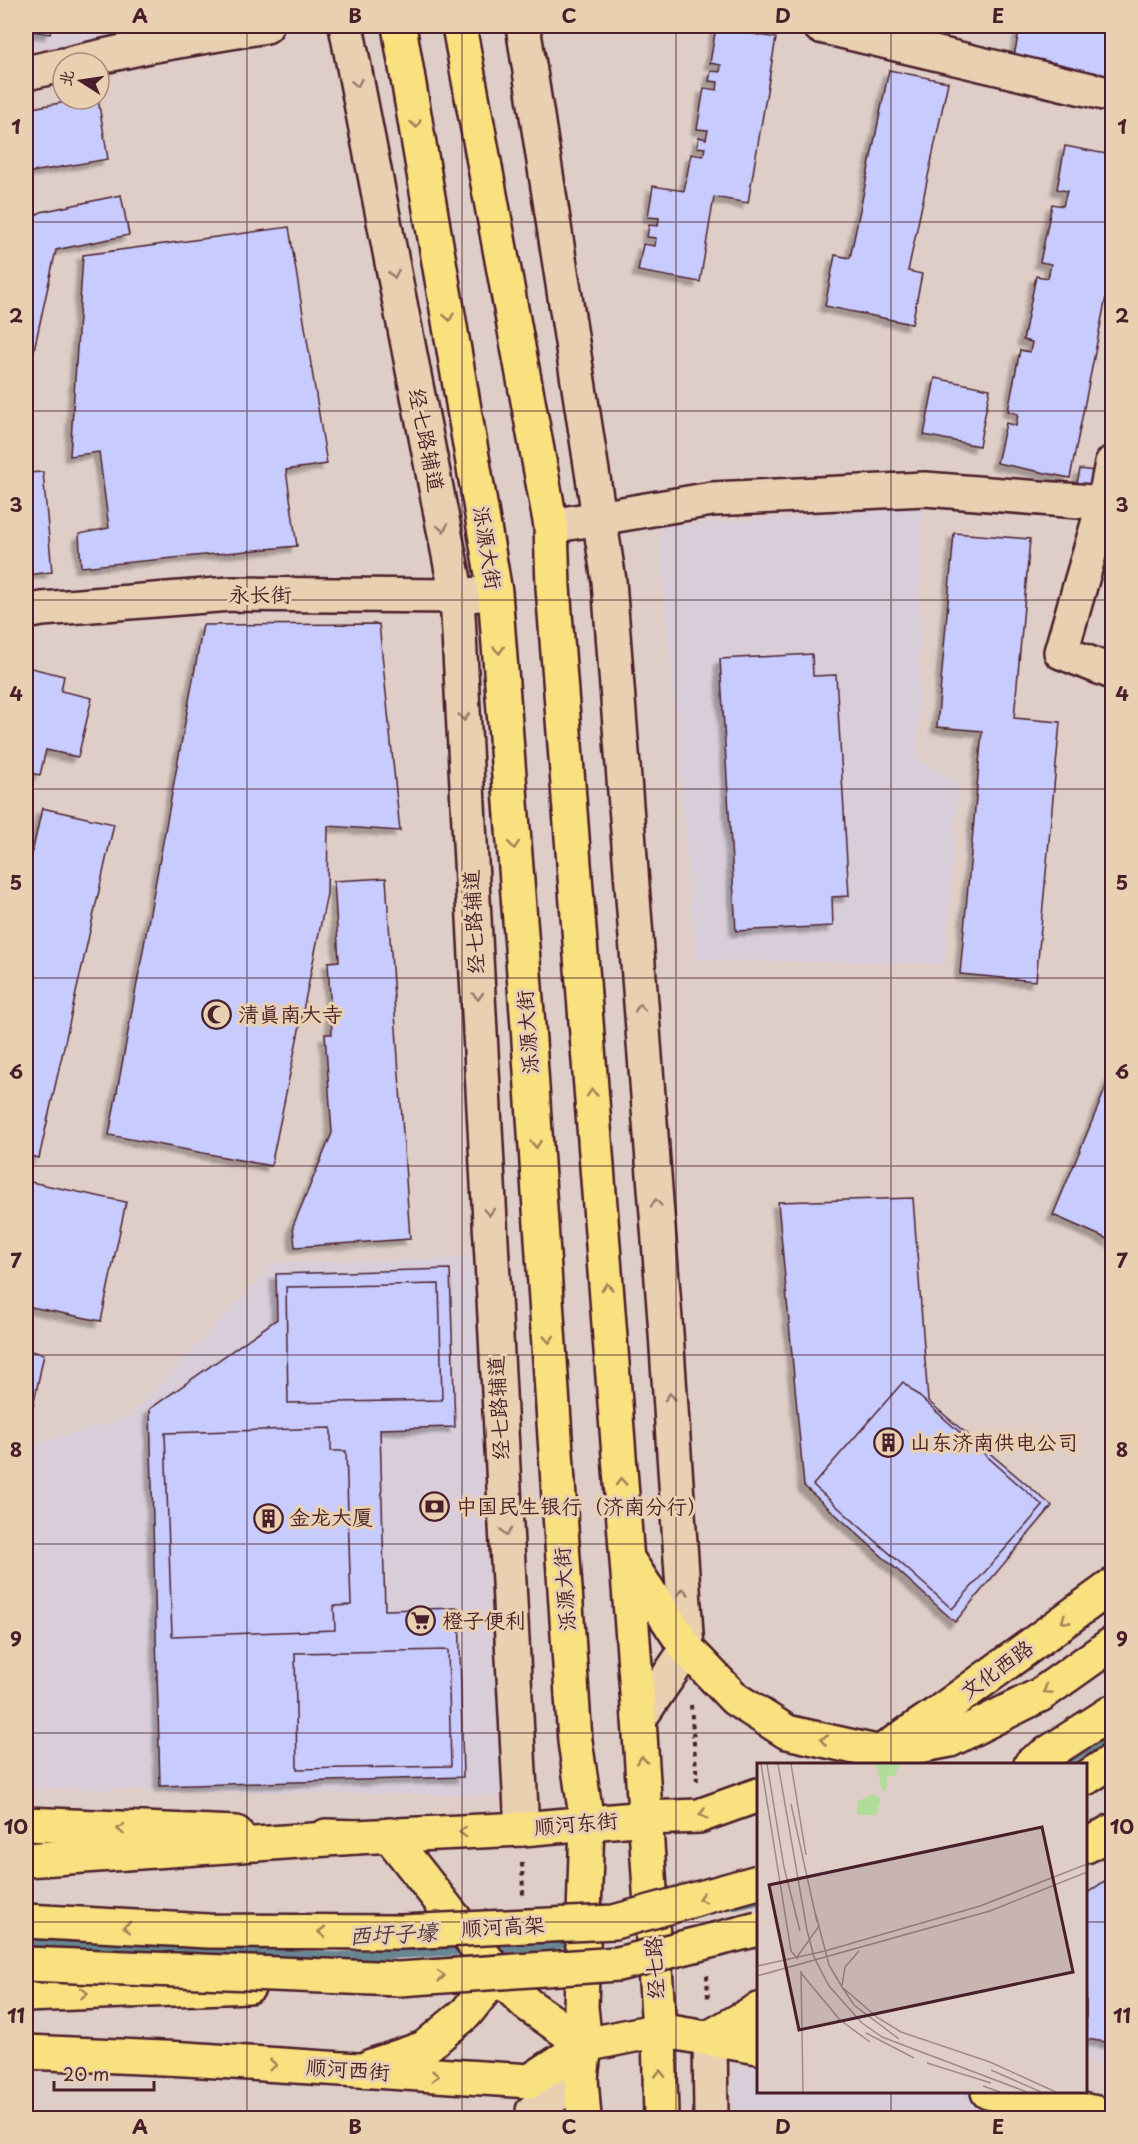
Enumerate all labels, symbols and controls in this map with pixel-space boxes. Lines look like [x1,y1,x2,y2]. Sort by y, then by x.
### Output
text: A [132,0,148,30]
text: B [348,0,362,30]
text: C [561,0,577,30]
text: D [775,0,791,30]
text: E [992,0,1004,30]
north arrow [51,51,111,111]
text: 北 [52,67,79,88]
one-way arrow [350,78,363,88]
text: 1 [11,111,21,141]
text: 1 [1117,111,1127,141]
one-way arrow [409,119,422,129]
one-way arrow [387,269,400,279]
text: 2 [9,300,23,330]
text: 2 [1115,300,1129,330]
one-way arrow [442,311,455,321]
street label: 经七路辅道 [402,385,454,494]
text: 3 [9,489,23,519]
text: 3 [1115,489,1129,519]
street label: 泺源大街 [467,504,511,592]
one-way arrow [436,522,449,532]
street label: 永长街 [229,577,292,609]
one-way arrow [493,646,506,655]
text: 4 [9,678,23,708]
text: 4 [1115,678,1129,708]
one-way arrow [457,713,470,722]
one-way arrow [507,840,520,849]
text: 5 [10,867,22,897]
text: 5 [1116,867,1128,897]
street label: 经七路辅道 [453,869,491,975]
street label: 泺源大街 [507,989,545,1075]
one-way arrow [472,992,485,1001]
place label: 清真南大寺 [238,997,343,1029]
mosque icon: 清真南大寺 [201,999,233,1031]
one-way arrow [634,1004,647,1013]
text: 6 [9,1056,23,1086]
text: 6 [1115,1056,1129,1086]
one-way arrow [586,1088,599,1097]
one-way arrow [529,1140,542,1149]
one-way arrow [650,1198,663,1207]
one-way arrow [483,1207,496,1216]
text: 7 [10,1245,22,1275]
text: 7 [1116,1245,1128,1275]
one-way arrow [601,1283,614,1292]
one-way arrow [542,1334,555,1343]
street label: 经七路辅道 [478,1355,516,1461]
one-way arrow [664,1393,677,1402]
place label: 山东济南供电公司 [910,1425,1078,1457]
building icon: 山东济南供电公司 [873,1427,905,1459]
text: 8 [10,1434,22,1464]
text: 8 [1116,1434,1128,1464]
one-way arrow [615,1477,628,1486]
place label: 中国民生银行（济南分行） [456,1489,708,1521]
bank icon: 中国民生银行（济南分行） [419,1491,451,1523]
place label: 金龙大厦 [289,1500,373,1532]
building icon: 金龙大厦 [252,1502,284,1534]
one-way arrow [499,1528,512,1537]
street label: 泺源大街 [544,1546,582,1632]
one-way arrow [677,1587,690,1596]
place label: 橙子便利 [442,1603,526,1635]
supermarket icon: 橙子便利 [405,1605,437,1637]
one-way arrow [1061,1613,1072,1624]
text: 9 [10,1623,22,1653]
text: 9 [1116,1623,1128,1653]
street label: 文化西路 [952,1631,1039,1706]
one-way arrow [1043,1683,1054,1694]
one-way arrow [819,1735,829,1748]
one-way arrow [635,1755,648,1764]
inset map [757,1763,1087,2093]
street label: 顺河东街 [533,1802,619,1842]
one-way arrow [698,1806,708,1819]
text: 10 [4,1811,28,1841]
text: 10 [1110,1811,1134,1841]
one-way arrow [116,1822,125,1835]
one-way arrow [459,1825,468,1838]
one-way arrow [697,1891,708,1903]
street label: 顺河高架 [460,1907,546,1943]
water label: 西圩子壕 [348,1914,441,1951]
one-way arrow [122,1920,131,1933]
one-way arrow [317,1926,326,1938]
street label: 经七路 [635,1936,671,2000]
one-way arrow [436,1970,445,1983]
one-way arrow [79,1986,88,1999]
text: 11 [7,2000,25,2030]
text: 11 [1113,2000,1131,2030]
street label: 顺河西街 [305,2049,391,2087]
scale bar [54,2054,154,2092]
one-way arrow [268,2059,277,2072]
text: 20 m [63,2060,109,2087]
one-way arrow [431,2069,440,2082]
one-way arrow [653,2070,666,2079]
text: A [132,2111,148,2141]
text: B [348,2111,362,2141]
text: C [561,2111,577,2141]
text: D [775,2111,791,2141]
text: E [992,2111,1004,2141]

